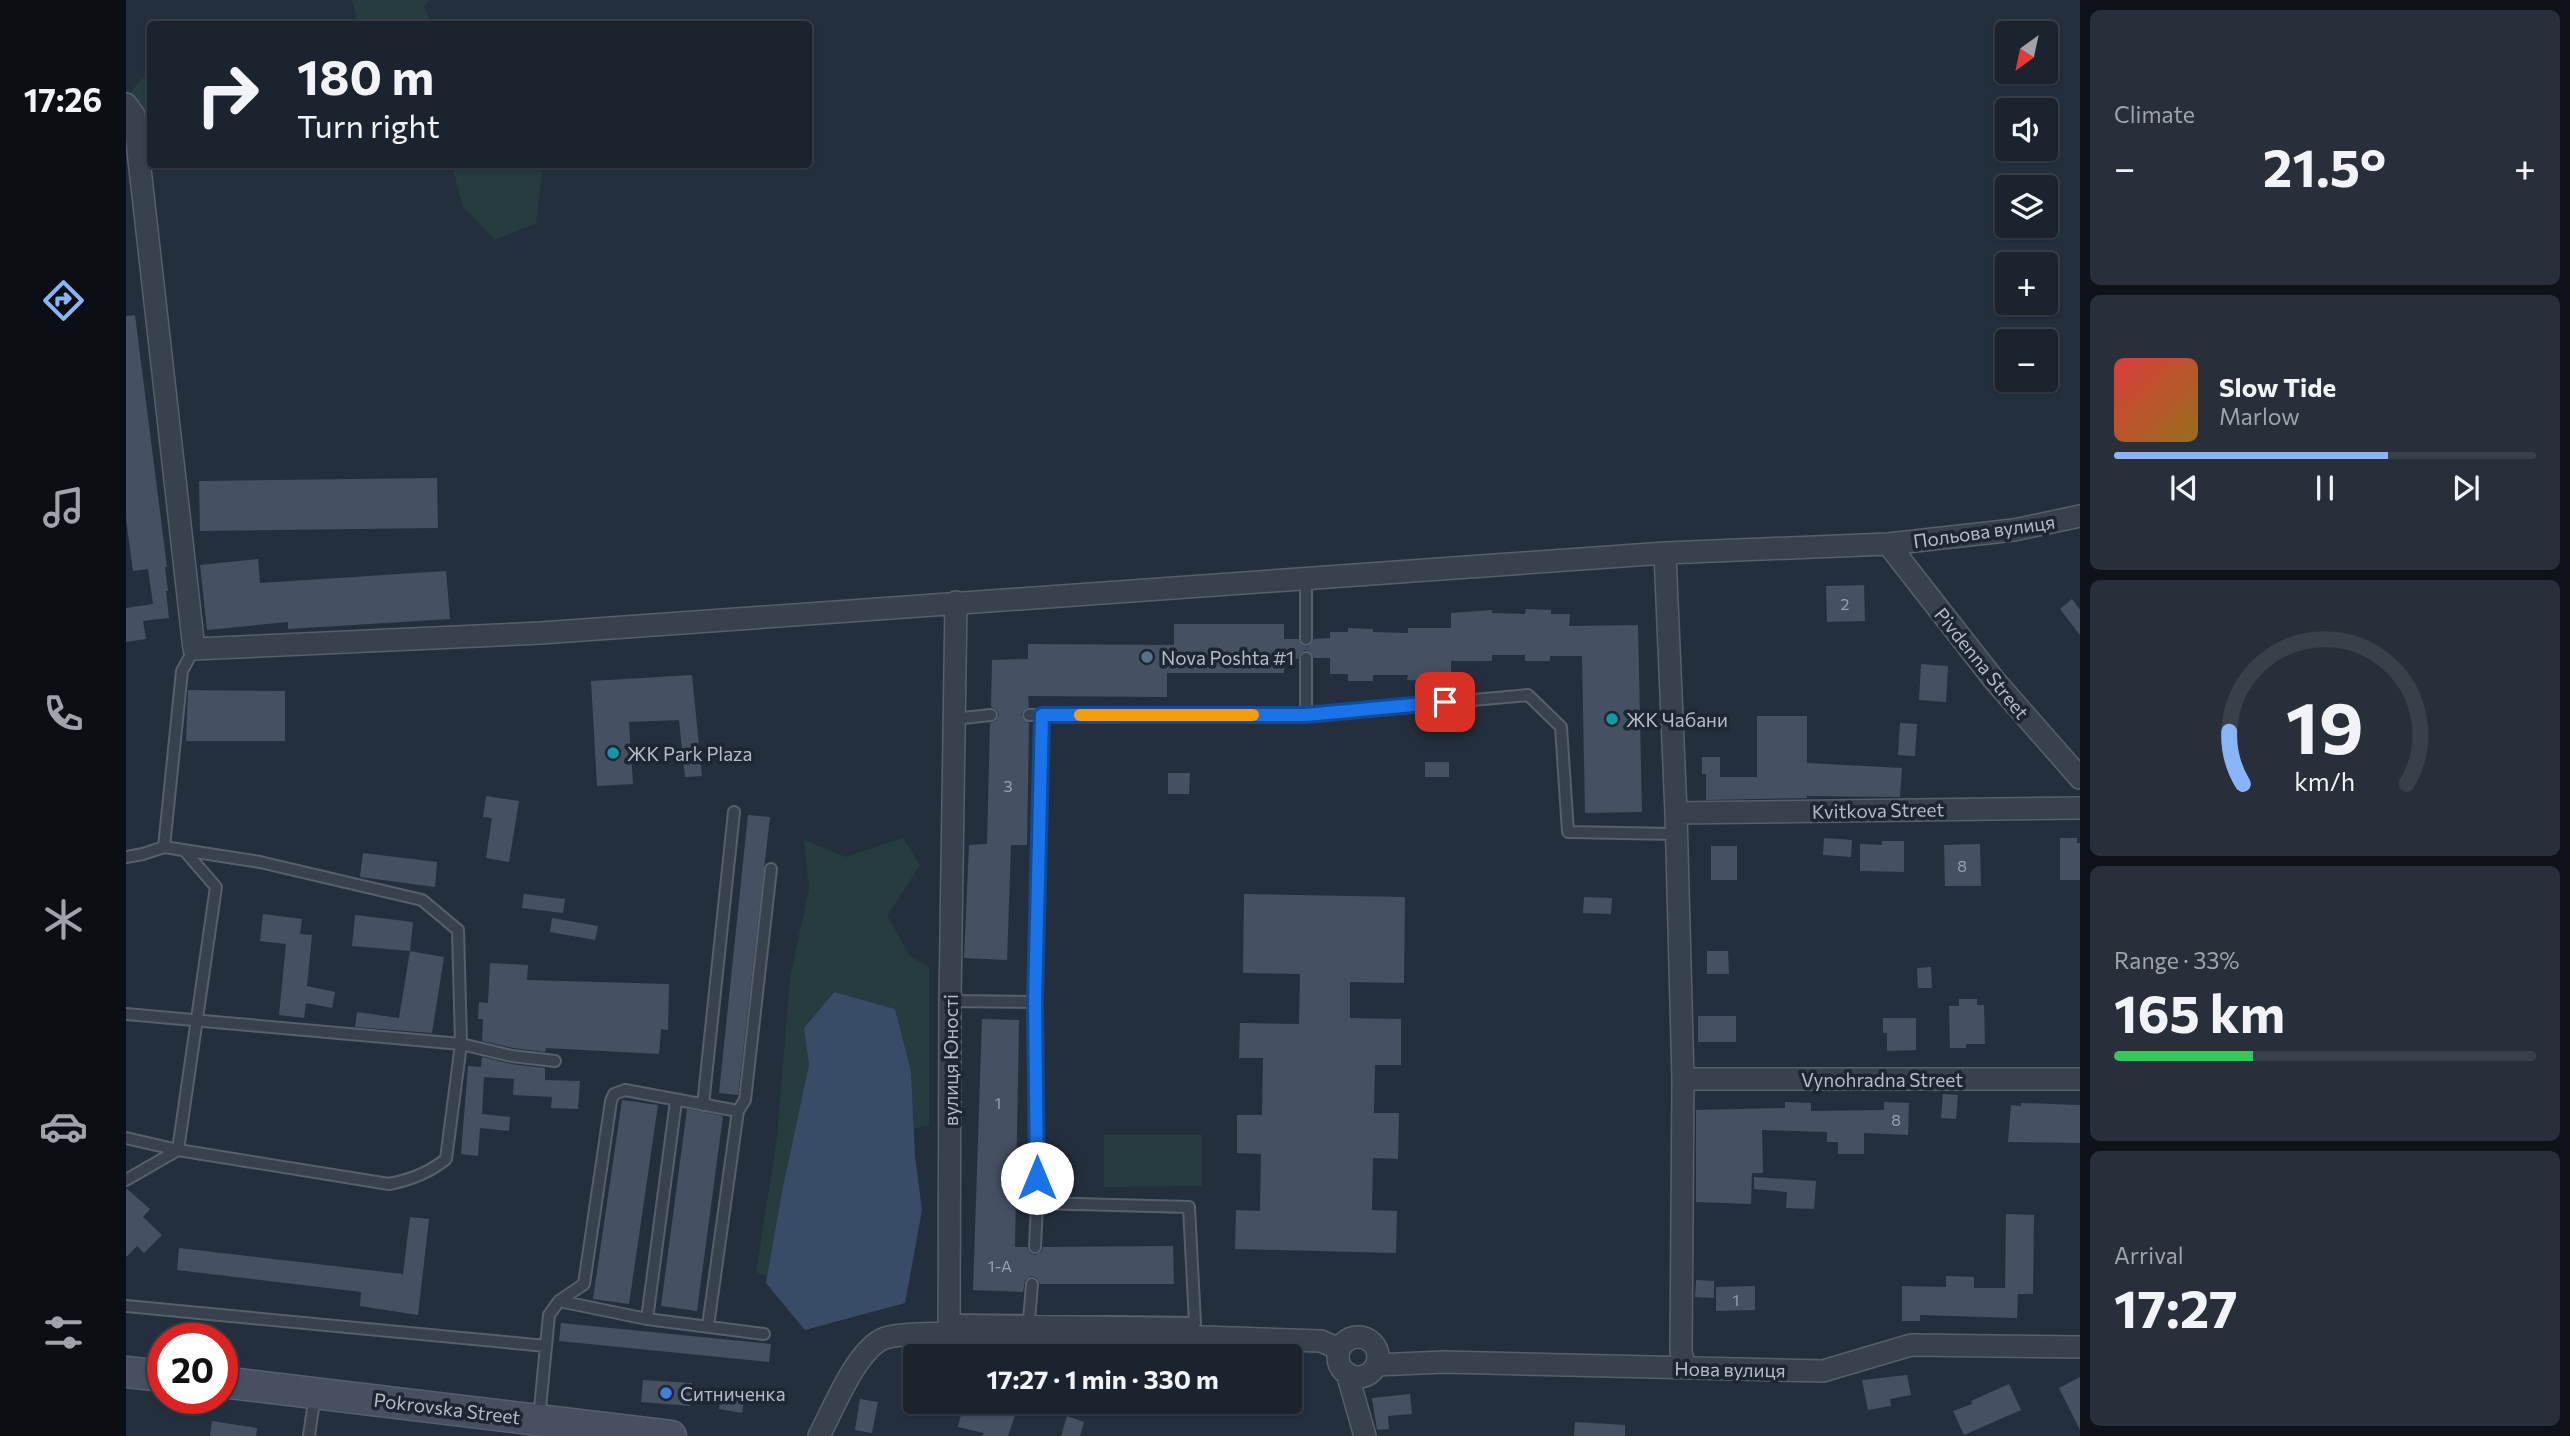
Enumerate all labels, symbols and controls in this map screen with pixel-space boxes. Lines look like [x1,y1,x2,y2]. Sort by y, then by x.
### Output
north arrow [1995,21,2058,84]
map controls [1995,21,2058,392]
text: 180 m [297,45,434,105]
icon: right [182,49,273,140]
text: 17:26 [24,79,102,119]
button: sound [1995,98,2058,161]
text: Climate [2114,100,2195,128]
text: Turn right [297,105,440,145]
text: 21.5° [2263,134,2386,198]
text: − [2114,143,2136,190]
text: + [2514,143,2536,190]
button: layers [1995,175,2058,238]
button: + [1995,252,2058,315]
icon: directions [39,276,88,325]
button: − [1995,329,2058,392]
text: Slow Tide [2219,371,2336,402]
text: Marlow [2219,402,2300,430]
icon: previous [2165,469,2203,507]
icon: pause [2306,469,2344,507]
icon: next [2447,469,2485,507]
icon: music [39,483,88,532]
street label: Польова вулиця [1912,510,2056,552]
house number: 2 [1841,594,1850,613]
street label: Pivdenna Street [1930,603,2034,723]
place label: Nova Poshta #1 [1161,646,1294,669]
marker: Nova Poshta #1 [1139,649,1155,665]
pin [1415,672,1475,732]
text: 19 [2286,680,2364,769]
icon: arrive [1426,683,1464,721]
icon: phone [39,689,88,738]
place label: ЖК Чабани [1626,708,1728,731]
marker: ЖК Чабани [1604,711,1620,727]
place label: ЖК Park Plaza [627,742,752,765]
marker: ЖК Park Plaza [605,745,621,761]
text: km/h [2295,766,2355,796]
house number: 3 [1003,776,1013,795]
street label: Kvitkova Street [1812,797,1945,823]
house number: 8 [1957,856,1967,875]
icon: climate [39,895,88,944]
text: Range · 33% [2114,946,2240,974]
text: 165 km [2114,980,2285,1044]
street label: вулиця Юності [939,994,962,1126]
street label: Vynohradna Street [1801,1068,1963,1091]
house number: 1 [995,1093,1001,1112]
icon: car [39,1102,88,1151]
house number: 8 [1891,1110,1901,1129]
position arrow [1000,1141,1074,1215]
text: Arrival [2114,1241,2184,1269]
house number: 1-А [988,1256,1012,1275]
text: 17:27 [2114,1275,2238,1339]
house number: 1 [1733,1290,1739,1309]
icon: filters [39,1308,88,1357]
speed limit sign: 20 [147,1323,238,1414]
street label: Нова вулиця [1674,1357,1786,1381]
text: 17:27 · 1 min · 330 m [986,1363,1219,1394]
place label: Ситниченка [680,1382,786,1405]
marker: Ситниченка [658,1385,674,1401]
street label: Pokrovska Street [372,1388,522,1428]

